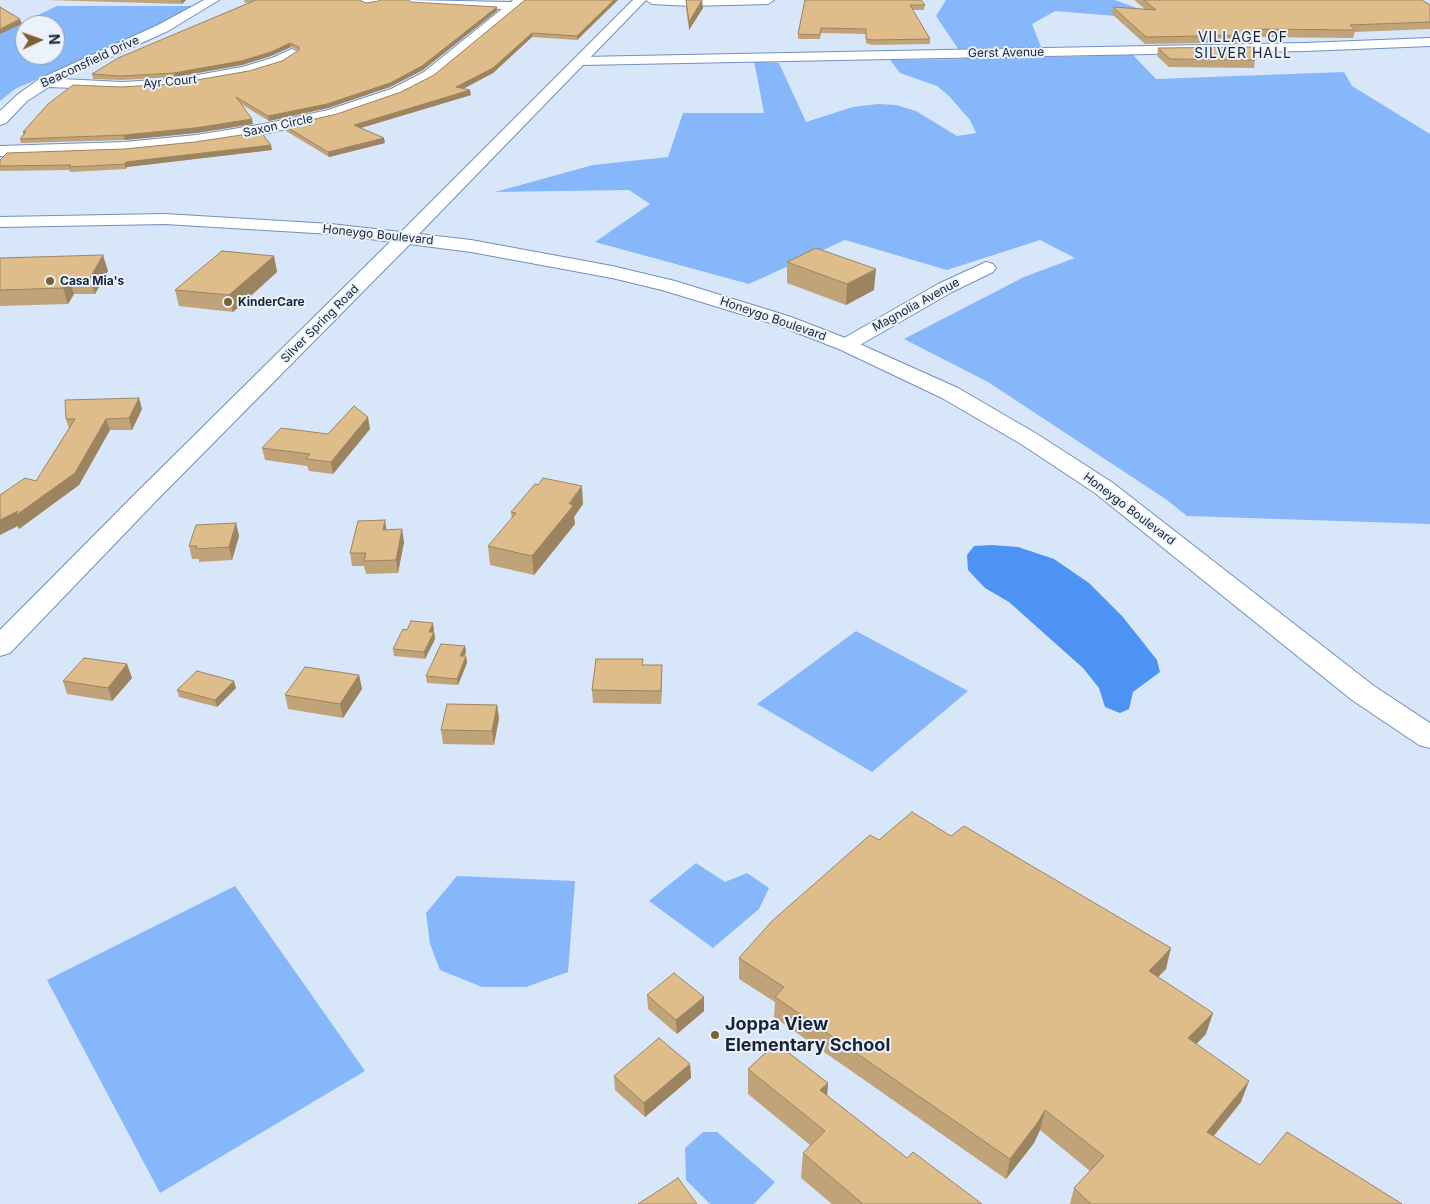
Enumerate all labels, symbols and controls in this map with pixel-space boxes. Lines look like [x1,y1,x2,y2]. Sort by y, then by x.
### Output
north arrow [15,15,65,65]
district label: VILLAGE OF SILVER HALL [1193,30,1293,62]
street label: Beaconsfield Drive [39,33,141,91]
text: N [46,33,63,45]
street label: Gerst Avenue [968,45,1044,61]
street label: Ayr Court [143,72,197,92]
street label: Saxon Circle [242,112,314,140]
street label: Honeygo Boulevard [322,222,434,248]
place label: Casa Mia's [60,274,124,288]
marker: Casa Mia's [44,275,56,287]
street label: Magnolia Avenue [870,275,962,335]
street label: Silver Spring Road [278,282,362,366]
street label: Honeygo Boulevard [718,294,828,344]
place label: KinderCare [238,295,305,309]
marker: KinderCare [222,296,234,308]
street label: Honeygo Boulevard [1080,470,1178,548]
place label: Joppa View Elementary School [725,1014,890,1056]
marker: Joppa View Elementary School [709,1029,721,1041]

